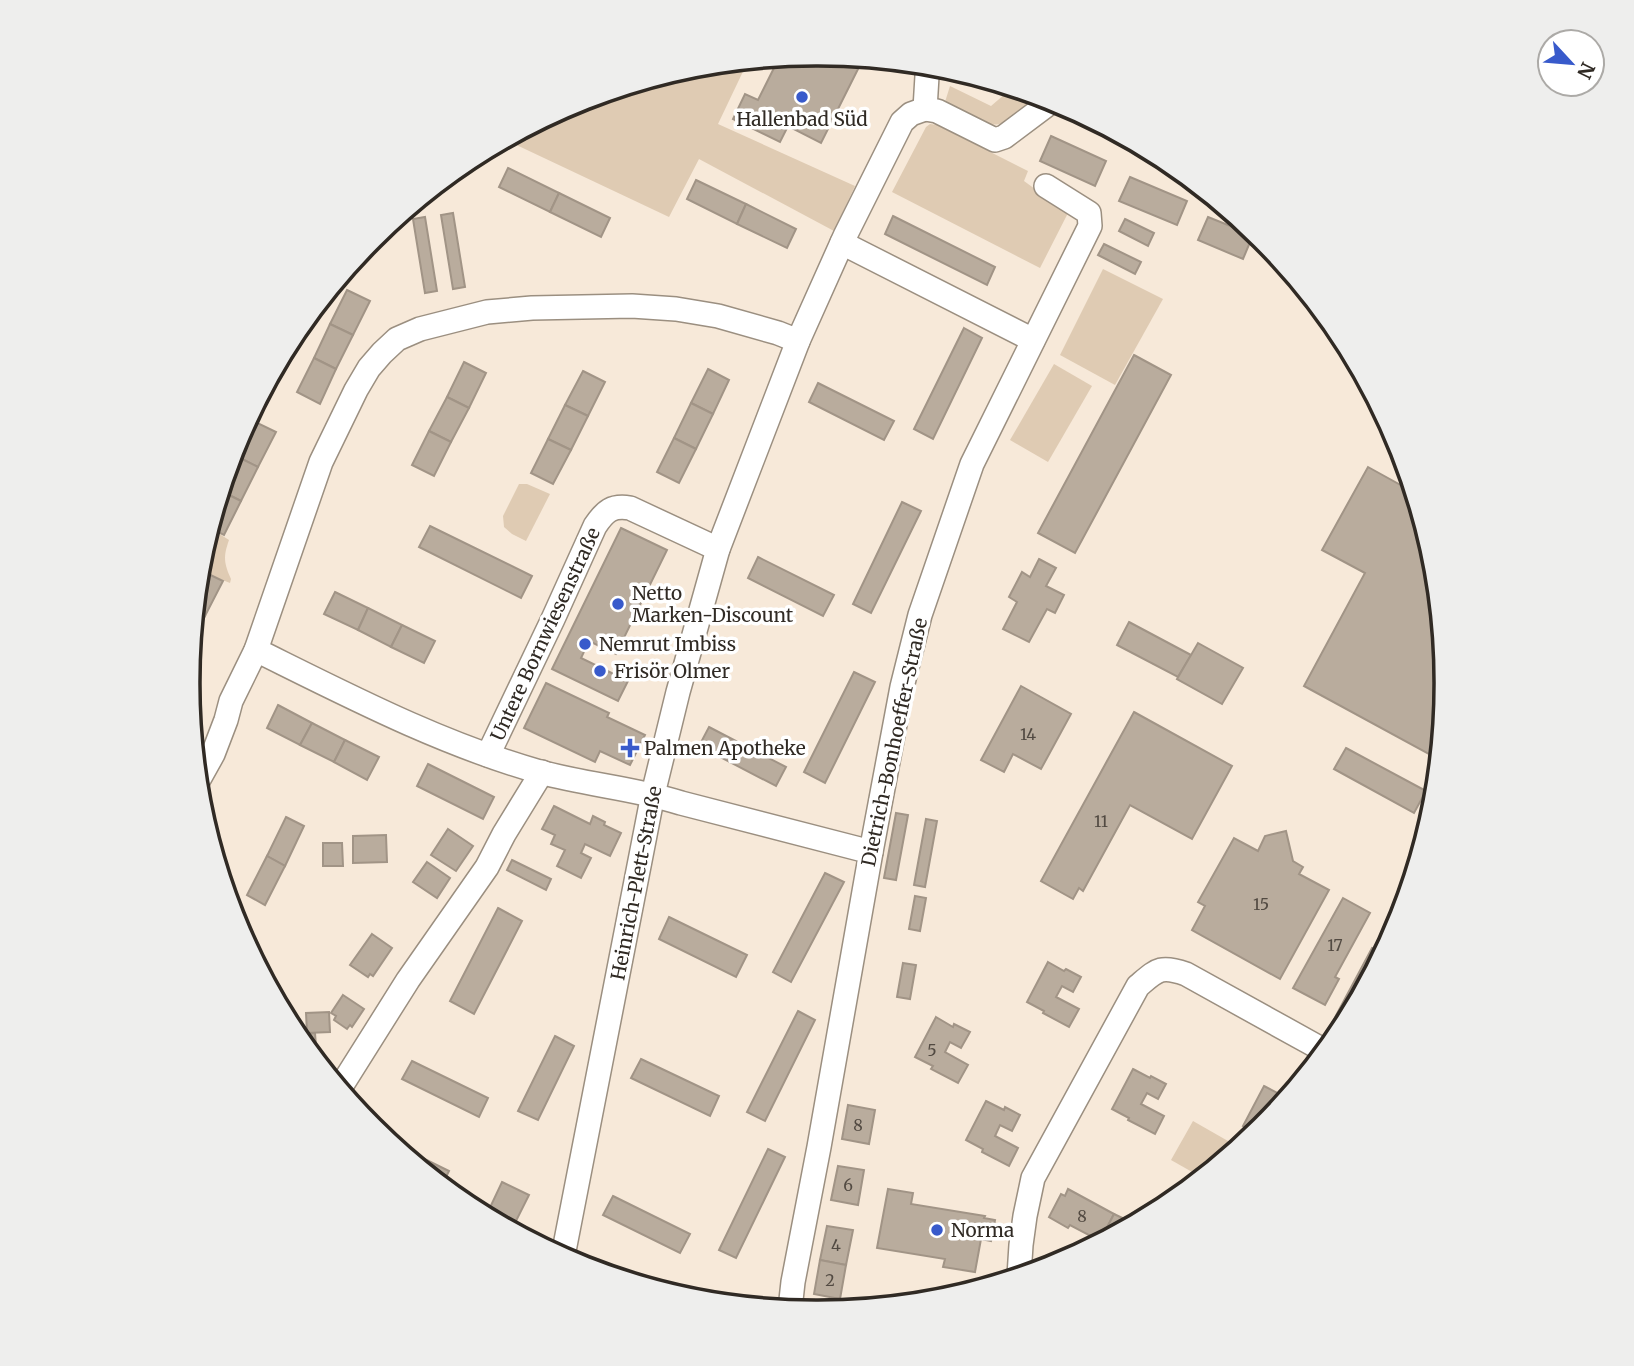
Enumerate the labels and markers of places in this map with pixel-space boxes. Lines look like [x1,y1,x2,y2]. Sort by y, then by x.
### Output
marker: Hallenbad Süd [794,89,810,105]
place label: Hallenbad Süd [736,107,868,131]
place label: Netto Marken-Discount [632,581,794,627]
marker: Netto Marken-Discount [610,596,626,612]
place label: Nemrut Imbiss [599,632,736,656]
marker: Nemrut Imbiss [577,636,593,652]
place label: Frisör Olmer [614,659,730,683]
marker: Frisör Olmer [592,663,608,679]
place label: Palmen Apotheke [644,736,806,760]
marker: Palmen Apotheke [622,740,638,756]
place label: Norma [951,1218,1014,1242]
marker: Norma [929,1222,945,1238]

